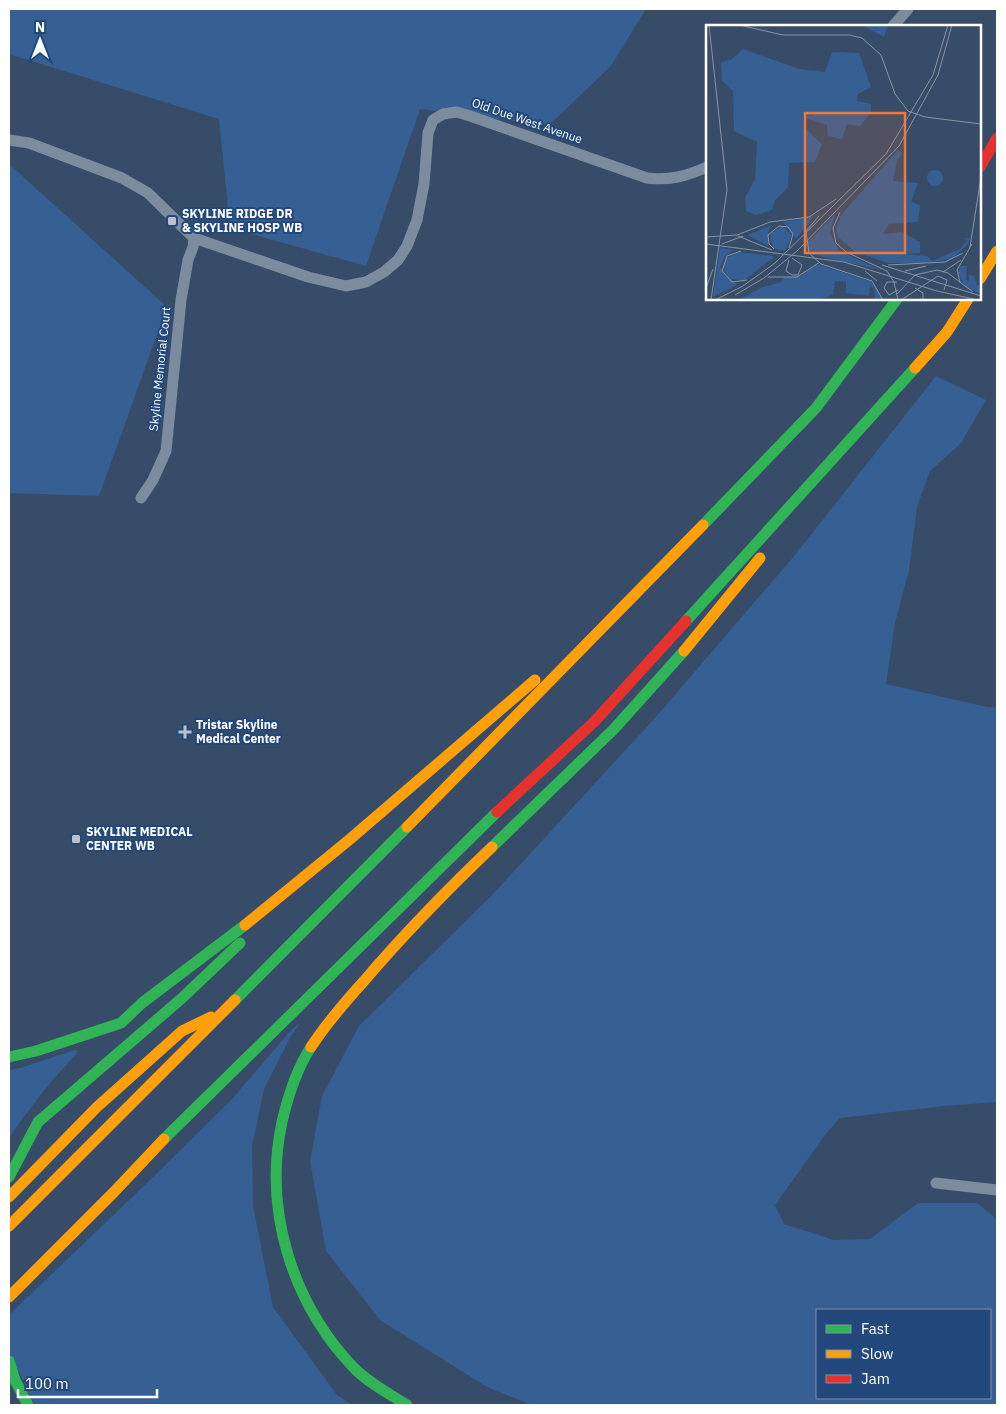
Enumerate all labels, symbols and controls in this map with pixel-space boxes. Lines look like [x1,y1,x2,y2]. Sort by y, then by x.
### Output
north arrow [15,15,65,65]
text: N [35,18,45,36]
inset map [706,25,981,300]
street label: Old Due West Avenue [470,95,585,147]
place label: SKYLINE RIDGE DR & SKYLINE HOSP WB [182,206,302,235]
marker: SKYLINE RIDGE DR & SKYLINE HOSP WB [166,215,178,227]
street label: Skyline Memorial Court [146,306,173,432]
place label: Tristar Skyline Medical Center [196,717,281,746]
marker: Tristar Skyline Medical Center [178,725,192,739]
place label: SKYLINE MEDICAL CENTER WB [86,824,193,853]
marker: SKYLINE MEDICAL CENTER WB [70,833,82,845]
legend [816,1309,991,1399]
text: Fast [861,1319,889,1338]
text: Slow [861,1344,894,1363]
scale bar [18,1366,156,1398]
text: Jam [861,1369,890,1388]
text: 100 m [25,1374,69,1393]

